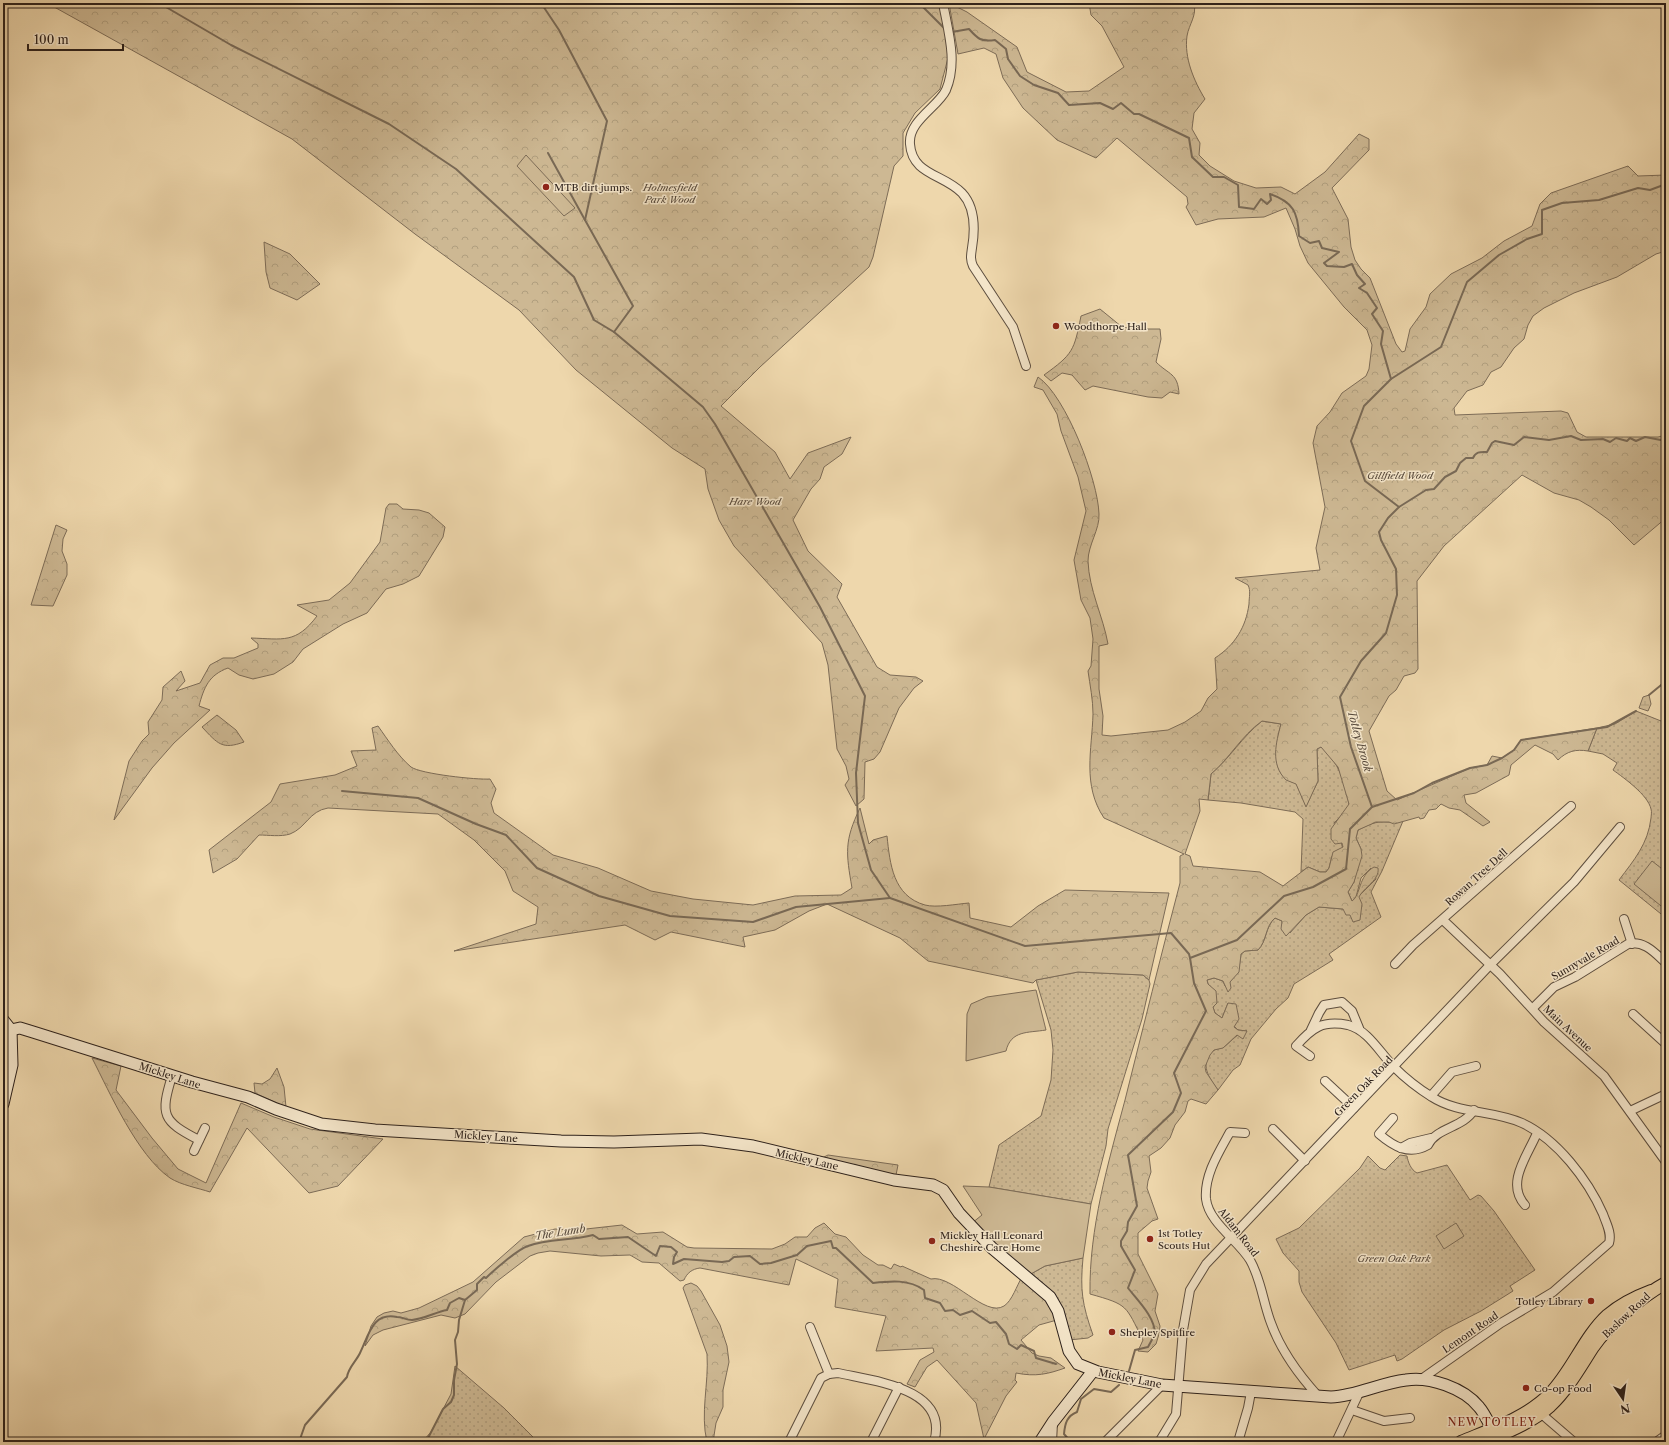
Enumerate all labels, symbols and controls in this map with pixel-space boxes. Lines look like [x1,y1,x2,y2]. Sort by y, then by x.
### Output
scale bar [28,26,123,52]
text: 100 m [34,32,69,47]
place label: MTB dirt jumps. [554,181,633,194]
park label: Holmesfield Park Wood [642,181,698,206]
marker: MTB dirt jumps. [541,182,551,192]
place label: Woodthorpe Hall [1063,320,1147,333]
marker: Woodthorpe Hall [1051,321,1061,331]
park label: Gillfield Wood [1367,469,1434,482]
park label: Hare Wood [728,495,782,508]
water label: Totley Brook [1345,709,1376,774]
street label: Rowan Tree Dell [1442,846,1510,909]
street label: Sunnyvale Road [1549,934,1622,983]
street label: Main Avenue [1540,1002,1595,1055]
street label: Green Oak Road [1331,1053,1395,1119]
street label: Mickley Lane [137,1059,203,1092]
street label: Mickley Lane [454,1128,519,1145]
street label: Mickley Lane [774,1146,840,1173]
street label: Aldam Road [1215,1204,1262,1259]
water label: The Lumb [534,1221,586,1243]
place label: 1st Totley Scouts Hut [1158,1227,1211,1252]
place label: Mickley Hall Leonard Cheshire Care Home [940,1229,1043,1254]
marker: 1st Totley Scouts Hut [1145,1234,1155,1244]
marker: Mickley Hall Leonard Cheshire Care Home [927,1236,937,1246]
park label: Green Oak Park [1357,1252,1432,1265]
street label: Baslow Road [1600,1290,1653,1341]
place label: Totley Library [1516,1295,1583,1308]
marker: Totley Library [1586,1296,1596,1306]
street label: Lemont Road [1440,1309,1501,1356]
place label: Shepley Spitfire [1120,1326,1195,1339]
marker: Shepley Spitfire [1107,1327,1117,1337]
street label: Mickley Lane [1097,1366,1163,1391]
north arrow [1603,1379,1643,1419]
place label: Co-op Food [1534,1382,1592,1395]
marker: Co-op Food [1521,1383,1531,1393]
text: N [1619,1401,1631,1417]
district label: NEW TOTLEY [1447,1415,1537,1429]

